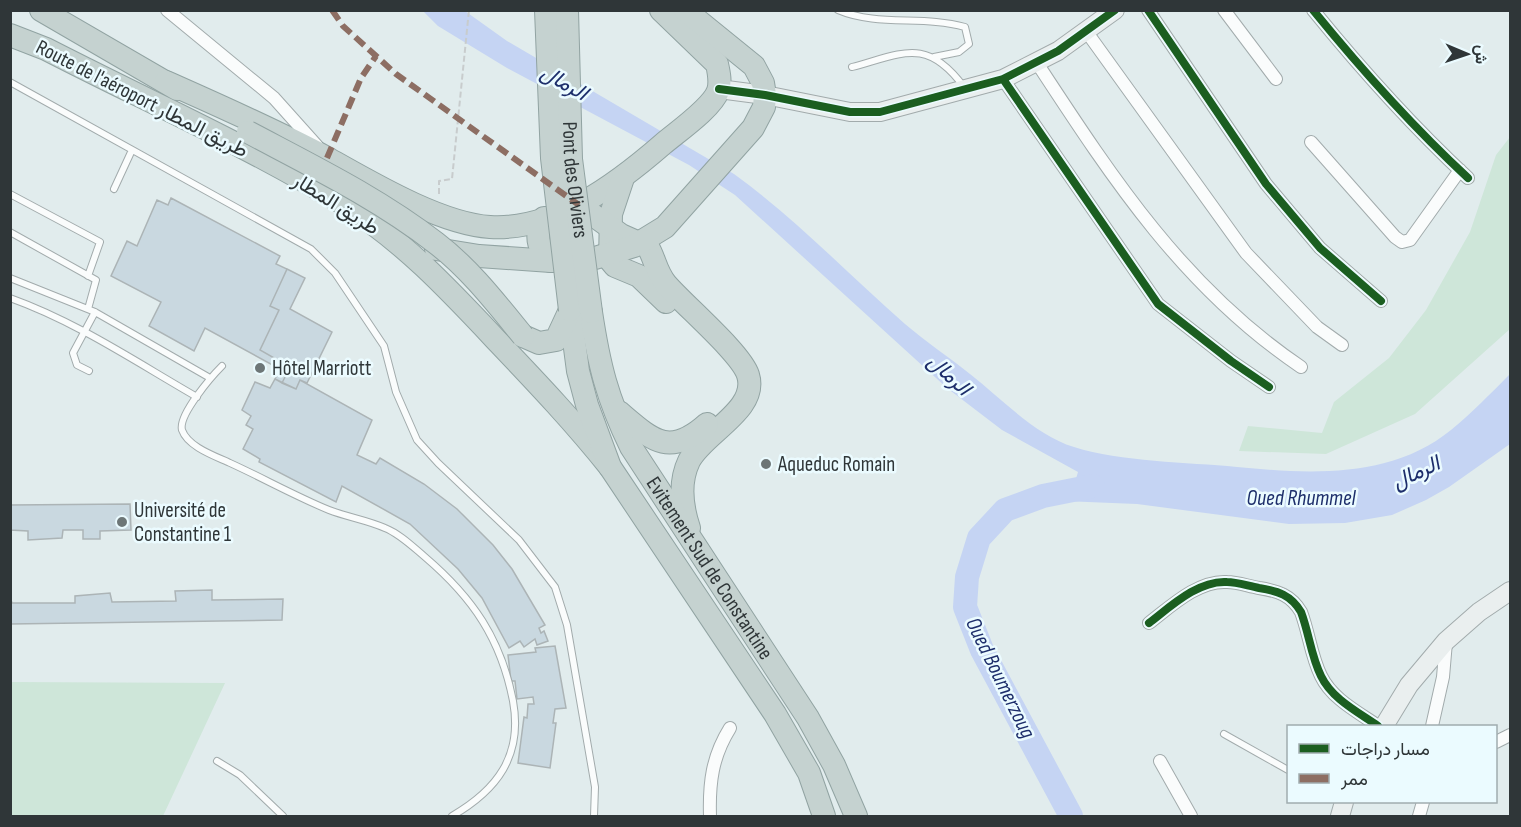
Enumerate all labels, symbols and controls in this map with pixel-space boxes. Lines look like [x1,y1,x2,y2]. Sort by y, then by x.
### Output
north arrow [1437,24,1497,84]
street label: Route de l'aéroport طريق المطار [32,35,252,163]
text: ش [1471,45,1490,64]
water label: الرمال [536,59,595,109]
street label: Pont des Oliviers [557,121,594,239]
street label: طريق المطار [287,167,384,240]
water label: الرمال [922,348,979,404]
place label: Hôtel Marriott [272,356,371,381]
marker: Hôtel Marriott [253,361,267,375]
water label: الرمال [1388,449,1447,496]
place label: Aqueduc Romain [777,452,895,477]
marker: Aqueduc Romain [759,457,773,471]
street label: Evitement Sud de Constantine [641,472,779,664]
water label: Oued Rhummel [1246,485,1357,512]
place label: Université de Constantine 1 [134,498,232,547]
marker: Université de Constantine 1 [115,515,129,529]
water label: Oued Boumerzoug [959,613,1041,743]
legend [1287,725,1497,803]
text: مسار دراجات [1341,739,1430,760]
text: ممر [1340,769,1368,790]

